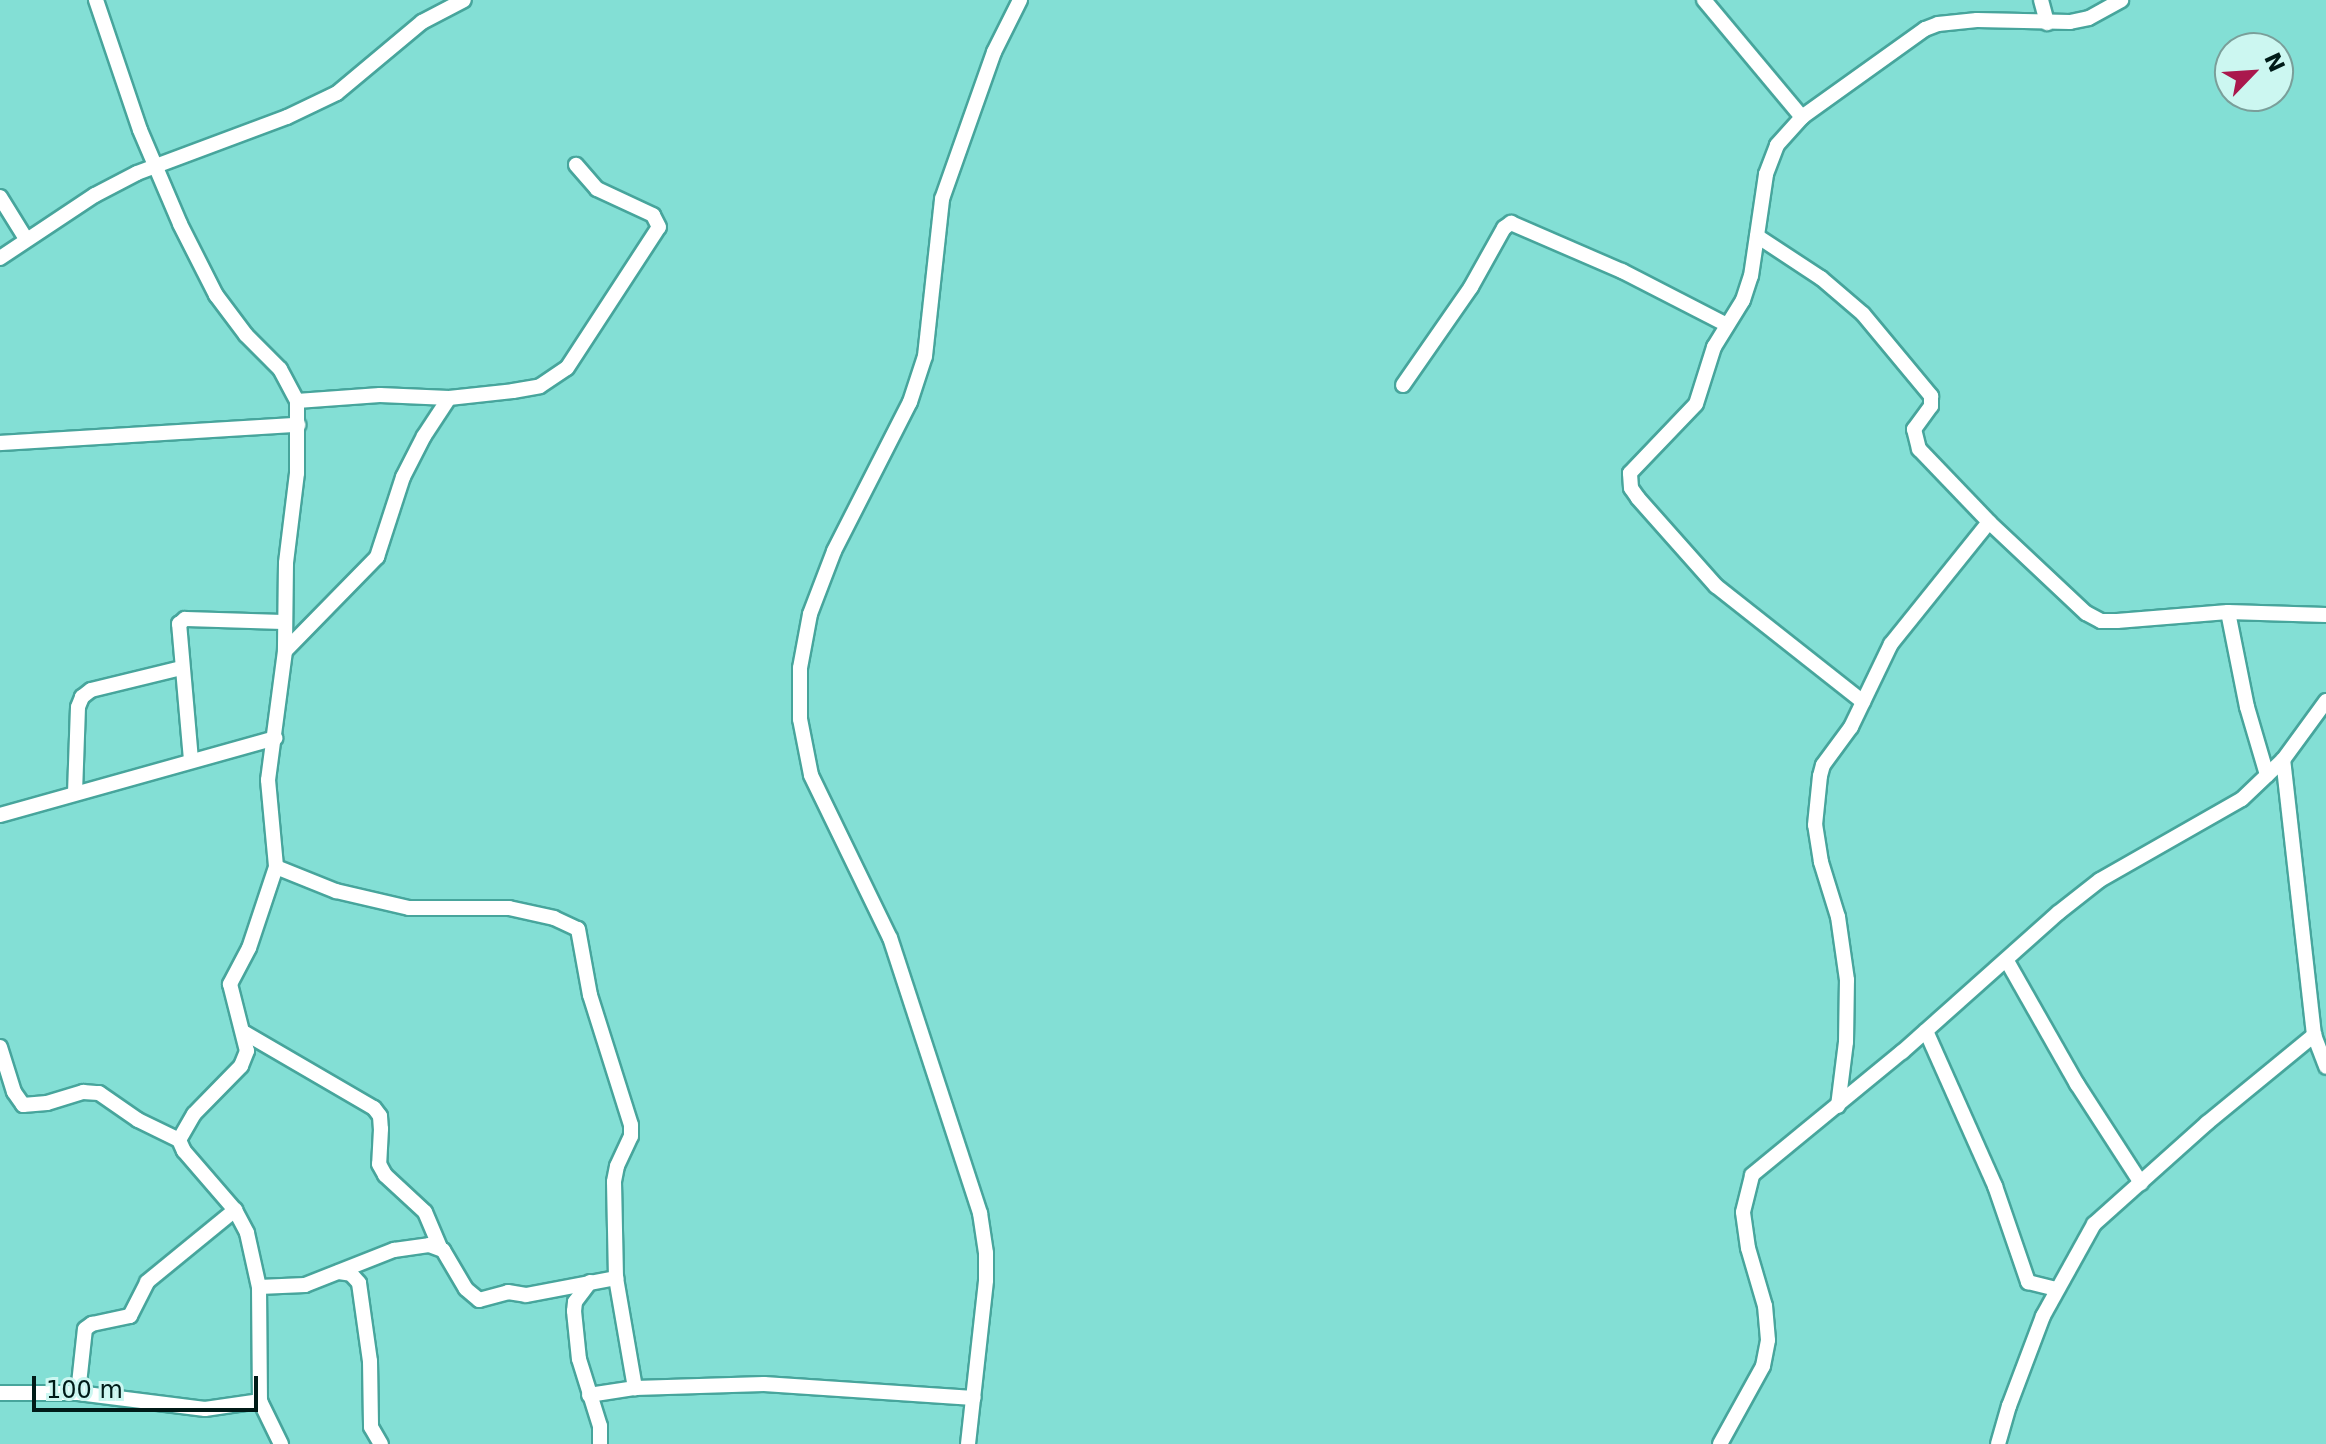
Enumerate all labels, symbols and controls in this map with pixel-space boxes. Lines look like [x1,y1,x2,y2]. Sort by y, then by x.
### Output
north arrow [2214,32,2294,112]
text: N [2259,49,2290,76]
scale bar [36,1360,262,1410]
text: 100 m [46,1376,123,1404]

